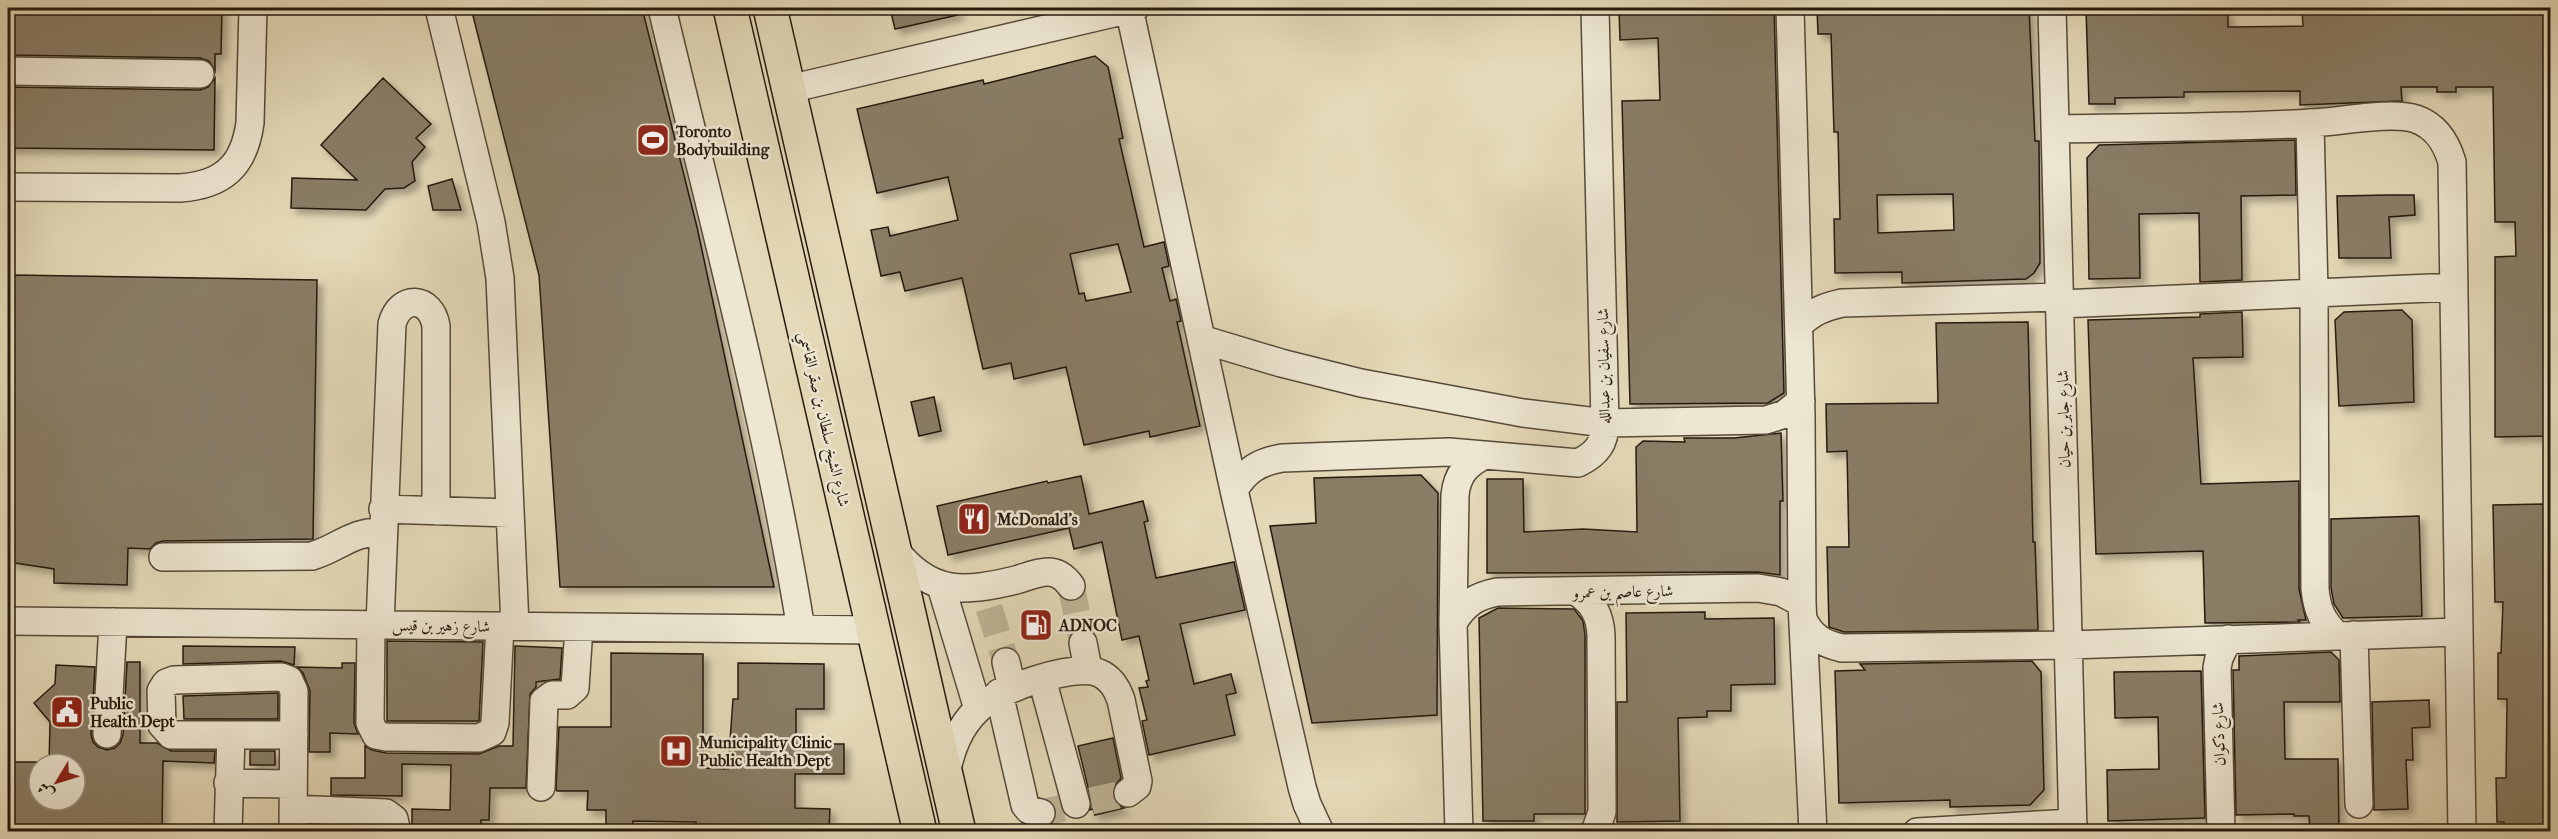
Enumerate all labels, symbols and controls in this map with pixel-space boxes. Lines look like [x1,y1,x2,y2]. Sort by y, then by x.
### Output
sports icon: Toronto Bodybuilding [635,122,671,158]
place label: Toronto Bodybuilding [675,122,770,160]
street label: شارع سفيان بن عبدالله [1593,308,1618,424]
street label: شارع الشيخ سلطان بن صقر القاسمي [789,330,854,510]
street label: شارع جابر بن حيان [2053,370,2078,468]
restaurant icon: McDonald's [956,501,992,537]
place label: McDonald's [996,510,1078,529]
street label: شارع عاصم بن عمرو [1571,581,1674,609]
fuel station icon: ADNOC [1018,607,1054,643]
street label: شارع زهير بن قيس [392,615,490,640]
place label: ADNOC [1058,616,1117,635]
public building icon: Public Health Dept [49,694,85,730]
place label: Public Health Dept [90,694,175,732]
street label: شارع ذكوان [2208,702,2233,766]
hospital icon: Municipality Clinic Public Health Dept [658,733,694,769]
place label: Municipality Clinic Public Health Dept [698,733,832,771]
north arrow [27,752,87,812]
text: ش [33,779,58,803]

